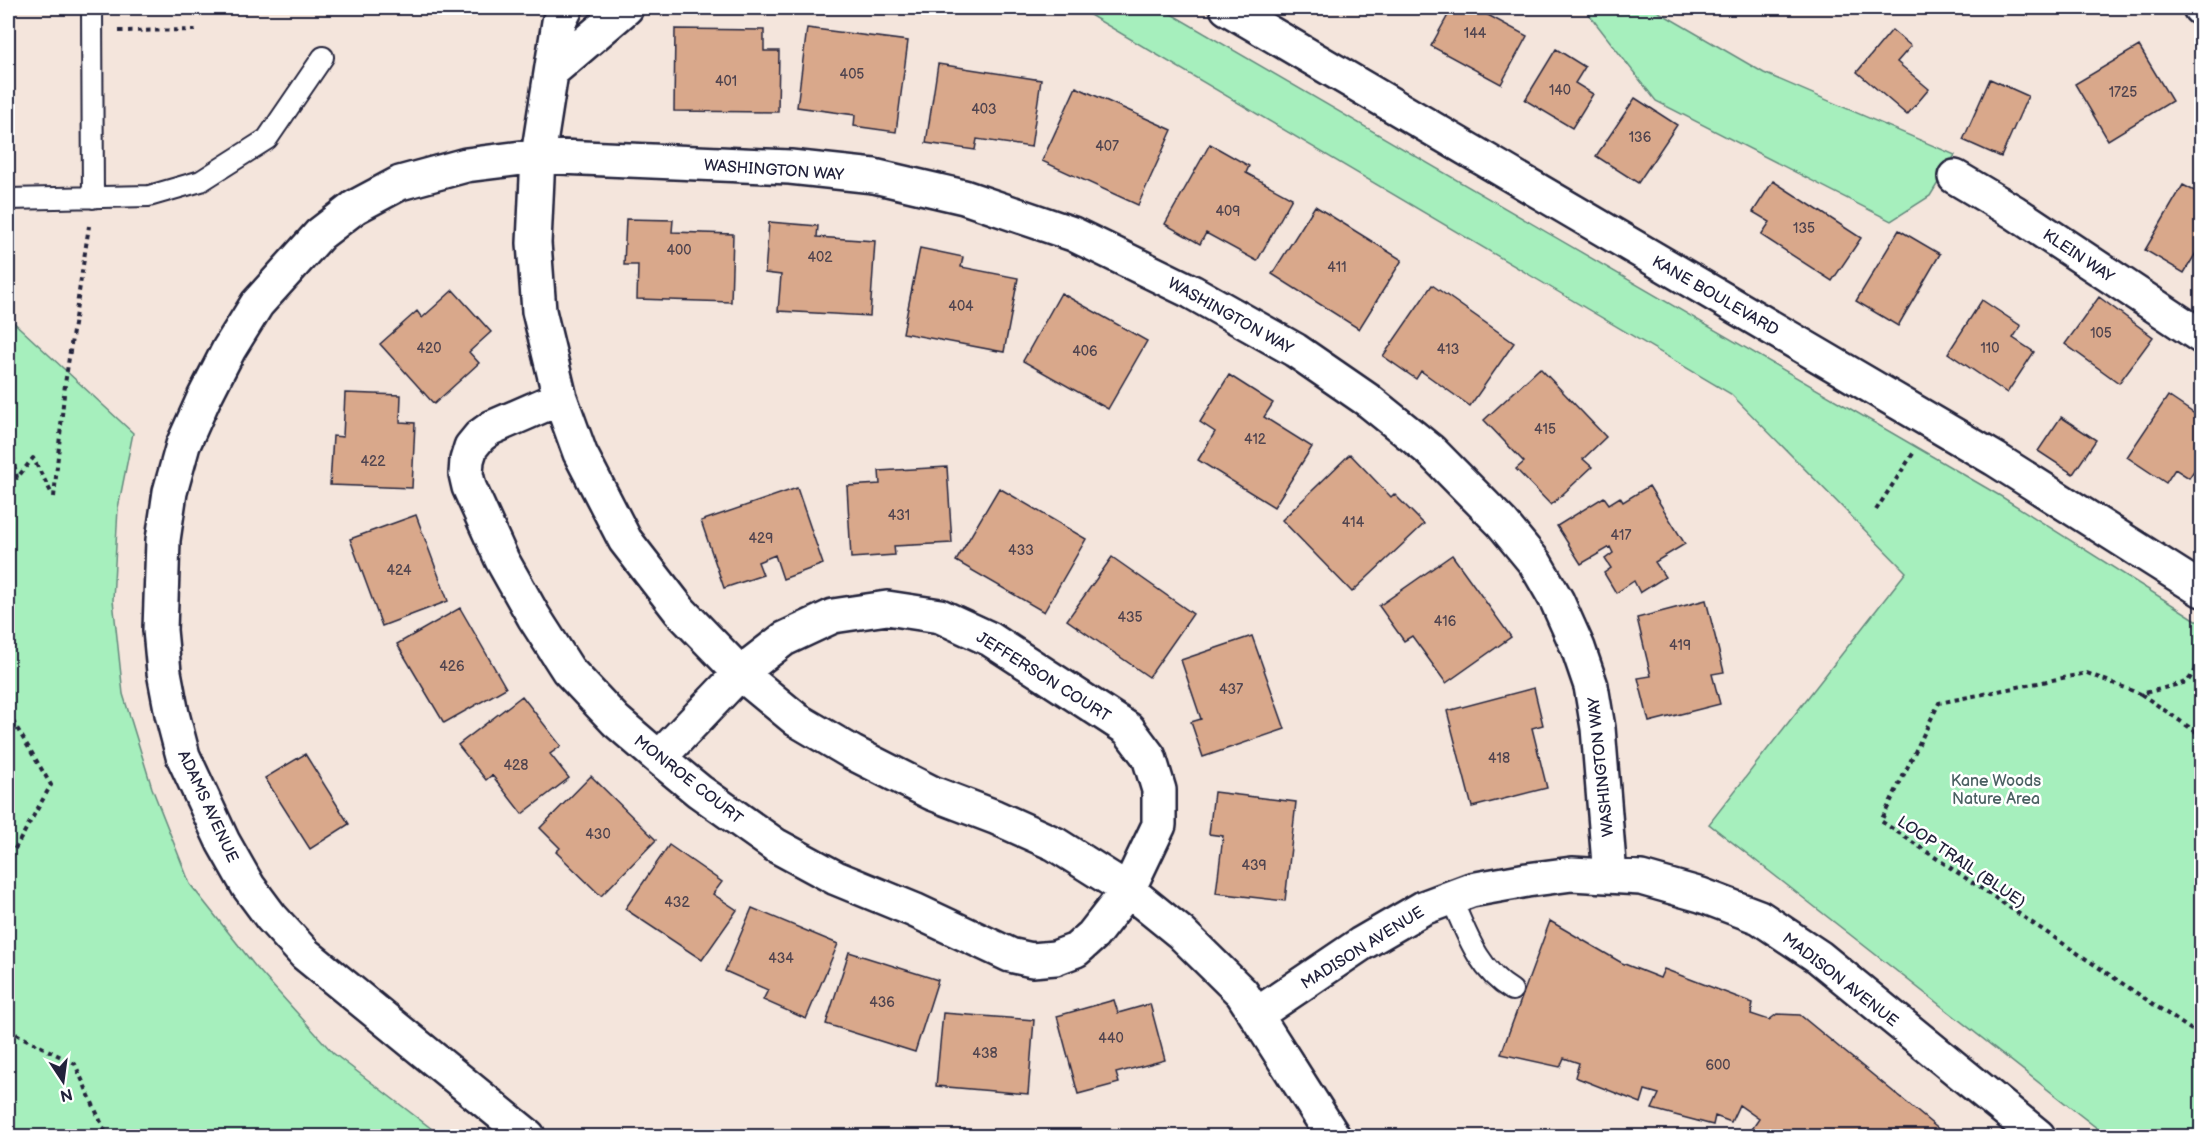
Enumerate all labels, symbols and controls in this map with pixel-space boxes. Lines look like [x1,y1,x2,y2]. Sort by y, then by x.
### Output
house number: 144 [1464,25,1487,42]
house number: 405 [840,66,864,83]
house number: 401 [715,73,737,90]
house number: 140 [1549,82,1571,99]
house number: 1725 [2109,84,2137,101]
house number: 403 [971,101,997,118]
house number: 136 [1629,129,1652,146]
house number: 407 [1095,138,1119,155]
street label: WASHINGTON WAY [703,156,845,185]
house number: 409 [1216,203,1240,220]
house number: 135 [1793,220,1815,237]
street label: KLEIN WAY [2039,226,2118,287]
house number: 400 [666,242,692,259]
house number: 402 [807,249,833,266]
street label: KANE BOULEVARD [1649,252,1782,340]
house number: 411 [1327,259,1347,276]
street label: WASHINGTON WAY [1164,274,1297,359]
house number: 404 [948,298,974,315]
house number: 105 [2090,325,2112,342]
house number: 420 [416,340,442,357]
house number: 110 [1980,340,2000,357]
house number: 413 [1437,341,1459,358]
house number: 406 [1072,343,1098,360]
house number: 415 [1534,421,1556,438]
house number: 412 [1244,431,1267,448]
house number: 422 [360,453,386,470]
house number: 431 [888,507,910,524]
house number: 414 [1342,514,1365,531]
house number: 417 [1611,527,1632,544]
house number: 429 [749,530,773,547]
house number: 433 [1008,542,1034,559]
house number: 424 [386,562,412,579]
house number: 435 [1117,609,1143,626]
house number: 416 [1434,613,1457,630]
street label: JEFFERSON COURT [973,628,1114,727]
house number: 419 [1669,637,1691,654]
house number: 426 [439,658,465,675]
house number: 437 [1219,681,1243,698]
street label: WASHINGTON WAY [1585,695,1618,838]
street label: MONROE COURT [630,732,747,829]
street label: ADAMS AVENUE [173,747,242,866]
house number: 418 [1488,750,1510,767]
house number: 428 [504,757,528,774]
park label: Kane Woods Nature Area [1951,772,2041,809]
street label: LOOP TRAIL (BLUE) [1894,812,2029,912]
house number: 430 [585,826,611,843]
house number: 439 [1241,857,1267,874]
house number: 432 [664,894,690,911]
street label: MADISON AVENUE [1298,903,1428,994]
street label: MADISON AVENUE [1778,929,1902,1031]
house number: 434 [768,950,794,967]
house number: 436 [869,994,895,1011]
house number: 440 [1098,1030,1124,1047]
house number: 438 [972,1045,998,1062]
north arrow [33,1051,93,1111]
house number: 600 [1705,1057,1731,1074]
text: N [58,1084,74,1105]

